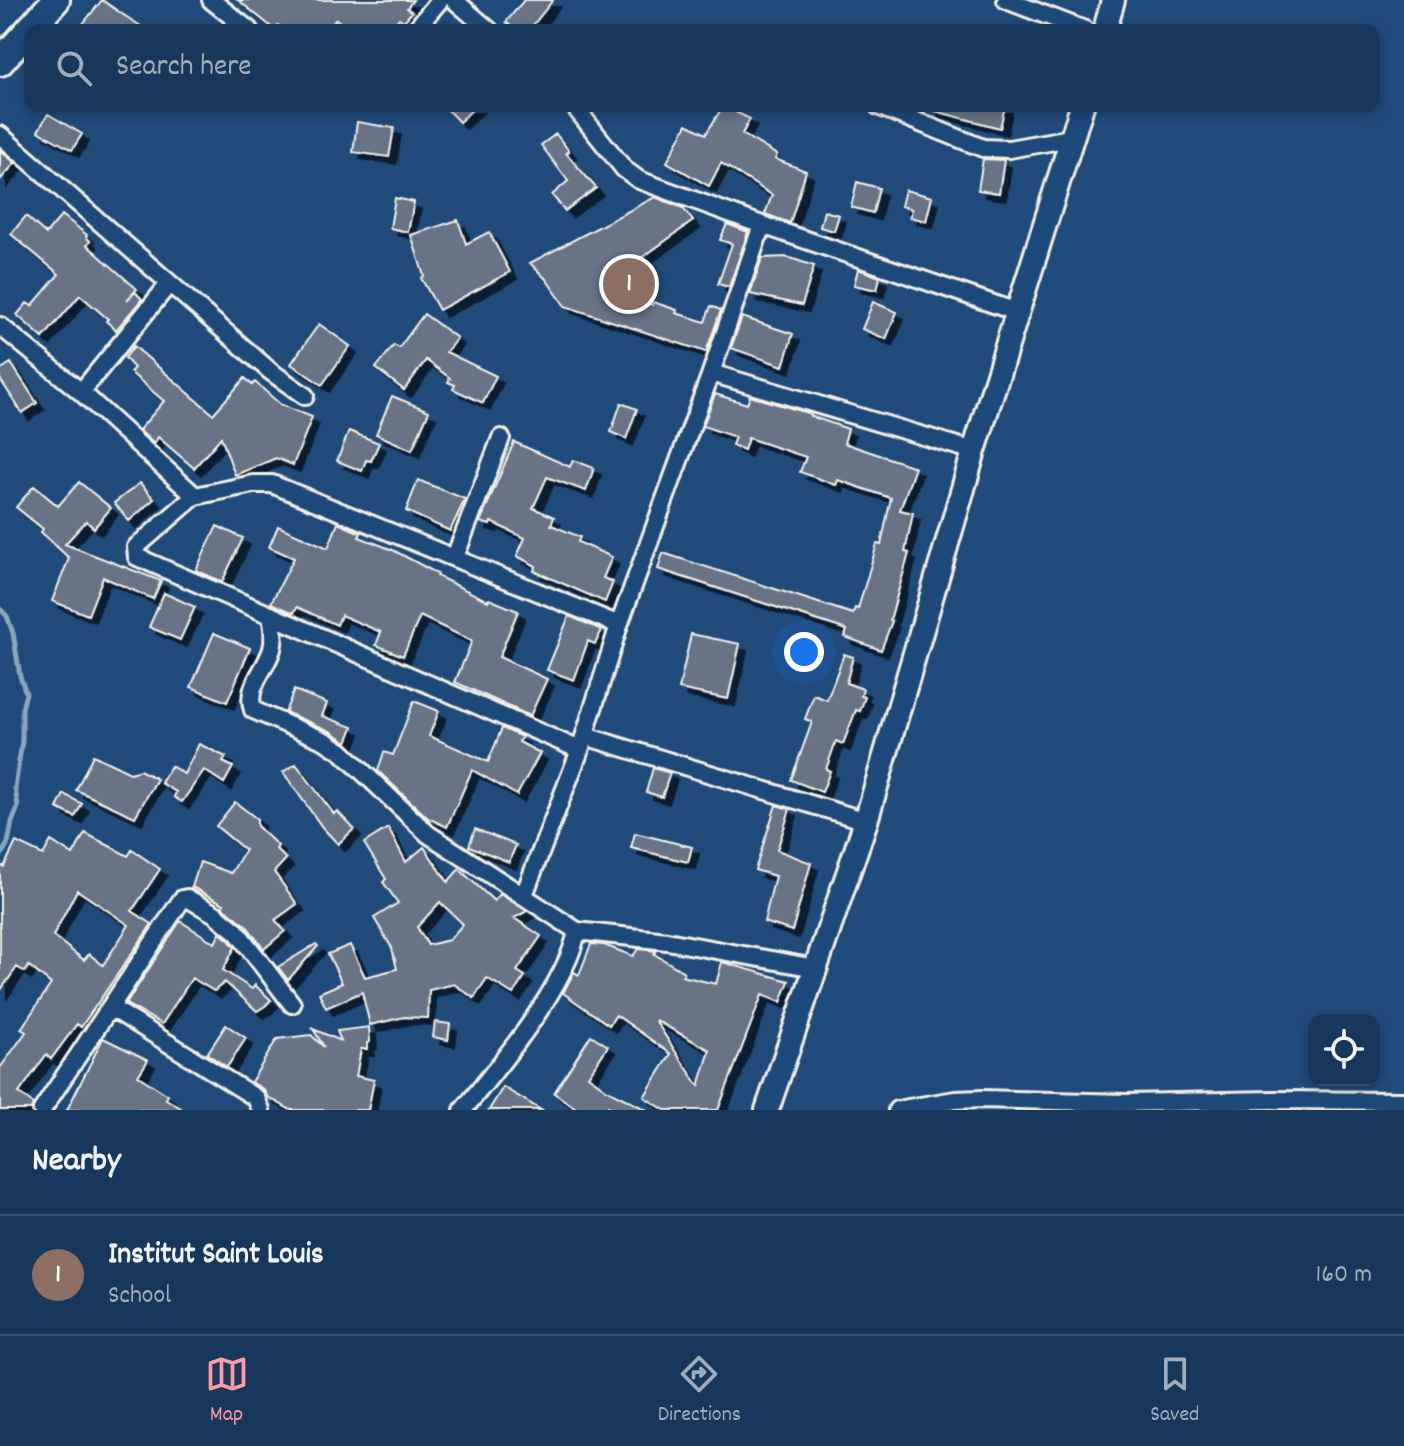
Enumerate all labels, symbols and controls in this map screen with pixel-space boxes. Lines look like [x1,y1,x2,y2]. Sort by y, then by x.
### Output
search box [24,24,1380,112]
icon: search [52,46,96,90]
text: Search here [116,47,252,90]
pin: 1 [603,254,655,314]
your location [784,632,824,672]
map controls [1308,1014,1380,1086]
button: locate [1308,1014,1380,1086]
text: Nearby [32,1138,121,1187]
text: Institut Saint Louis [108,1235,324,1278]
text: 1 [55,1257,61,1294]
text: 160 m [1316,1257,1372,1294]
text: School [108,1278,171,1315]
tab: Map [205,1352,249,1431]
tab: Directions [658,1352,741,1431]
tab: Saved [1150,1352,1199,1431]

